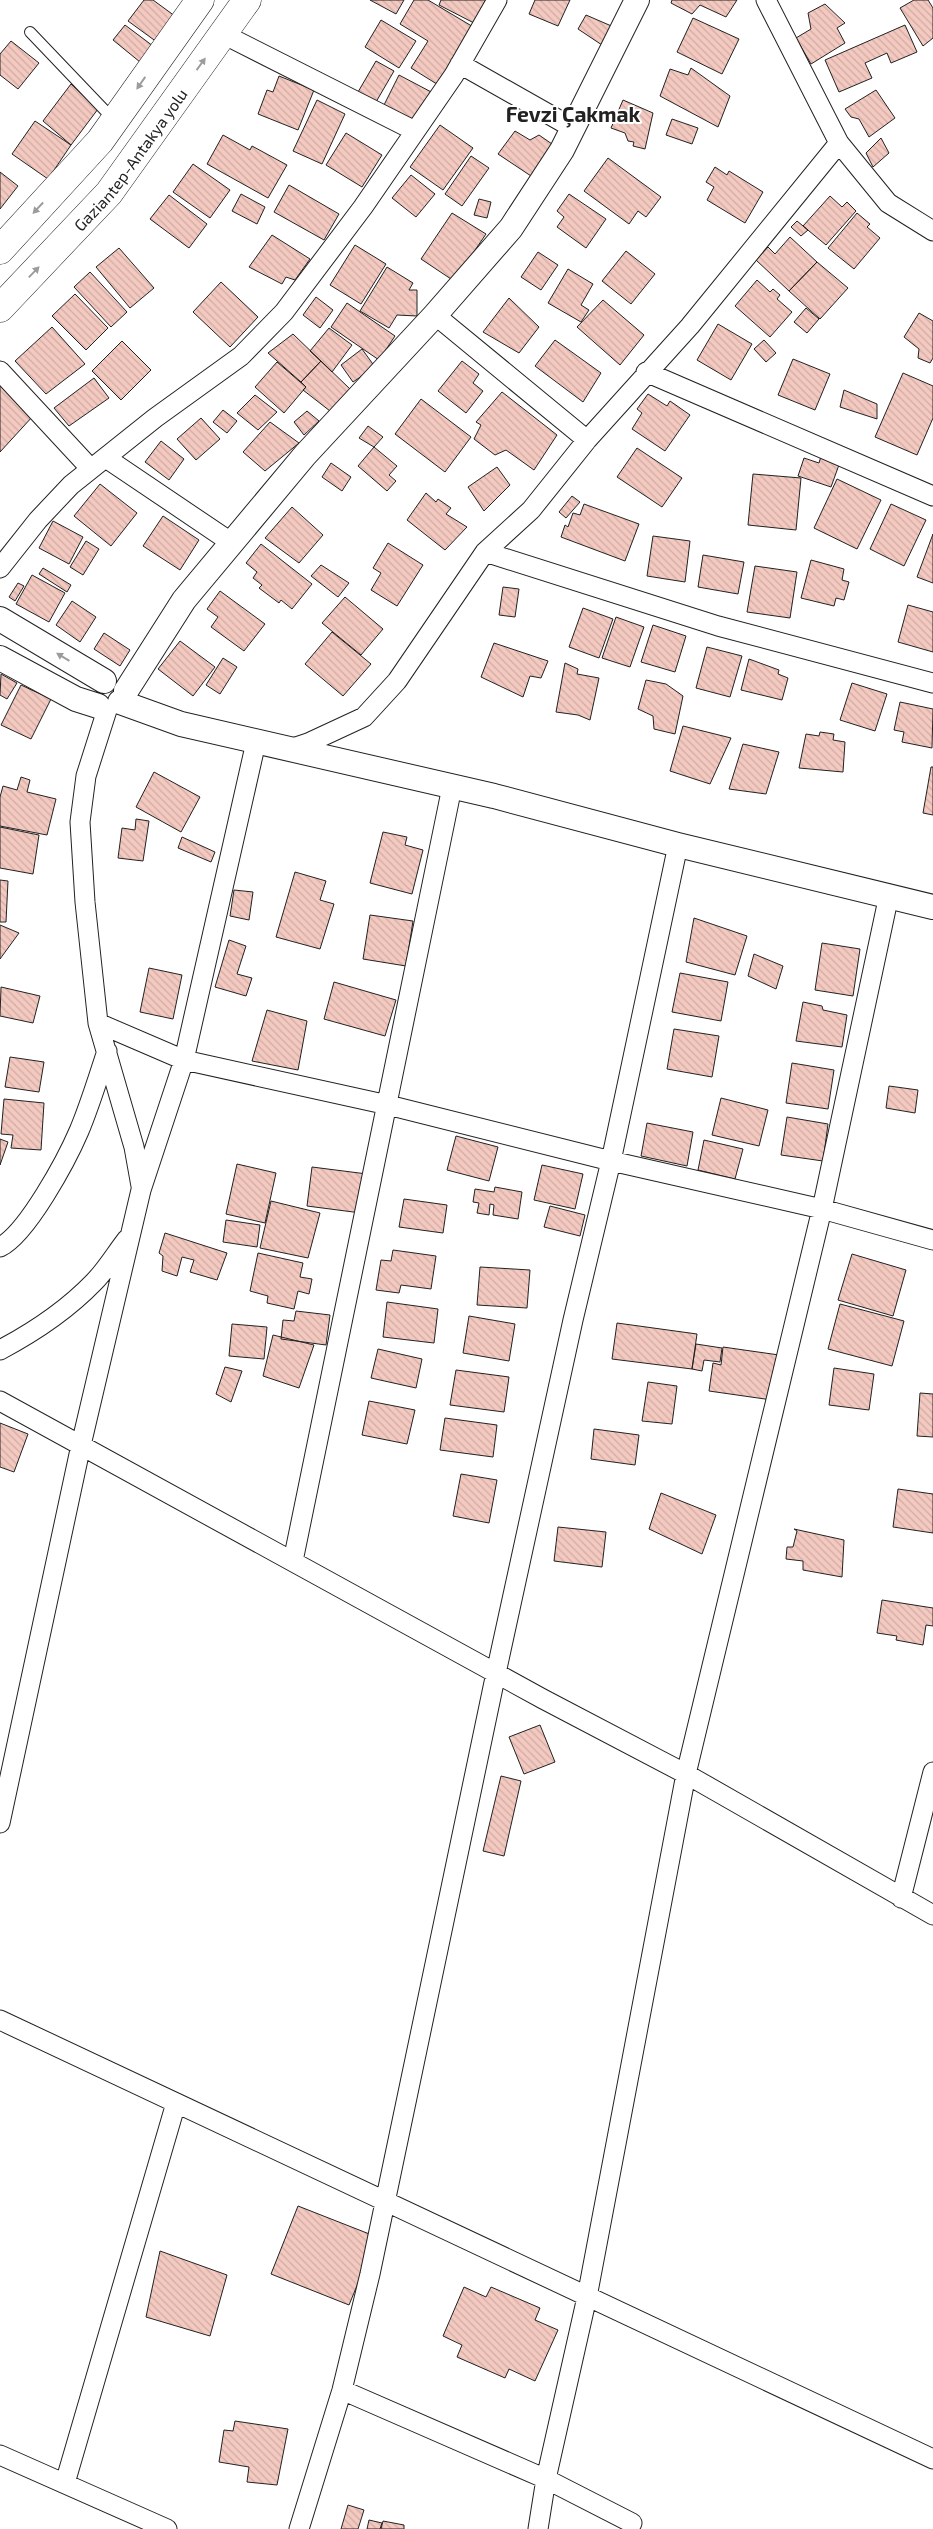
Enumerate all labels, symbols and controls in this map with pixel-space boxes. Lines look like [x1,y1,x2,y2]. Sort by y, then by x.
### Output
one-way arrow [196,58,206,71]
one-way arrow [136,76,147,89]
street label: Gaziantep-Antakya yolu [69,84,190,234]
district label: Fevzi Çakmak [506,101,641,128]
one-way arrow [33,202,44,214]
one-way arrow [28,267,40,279]
one-way arrow [56,652,69,661]

